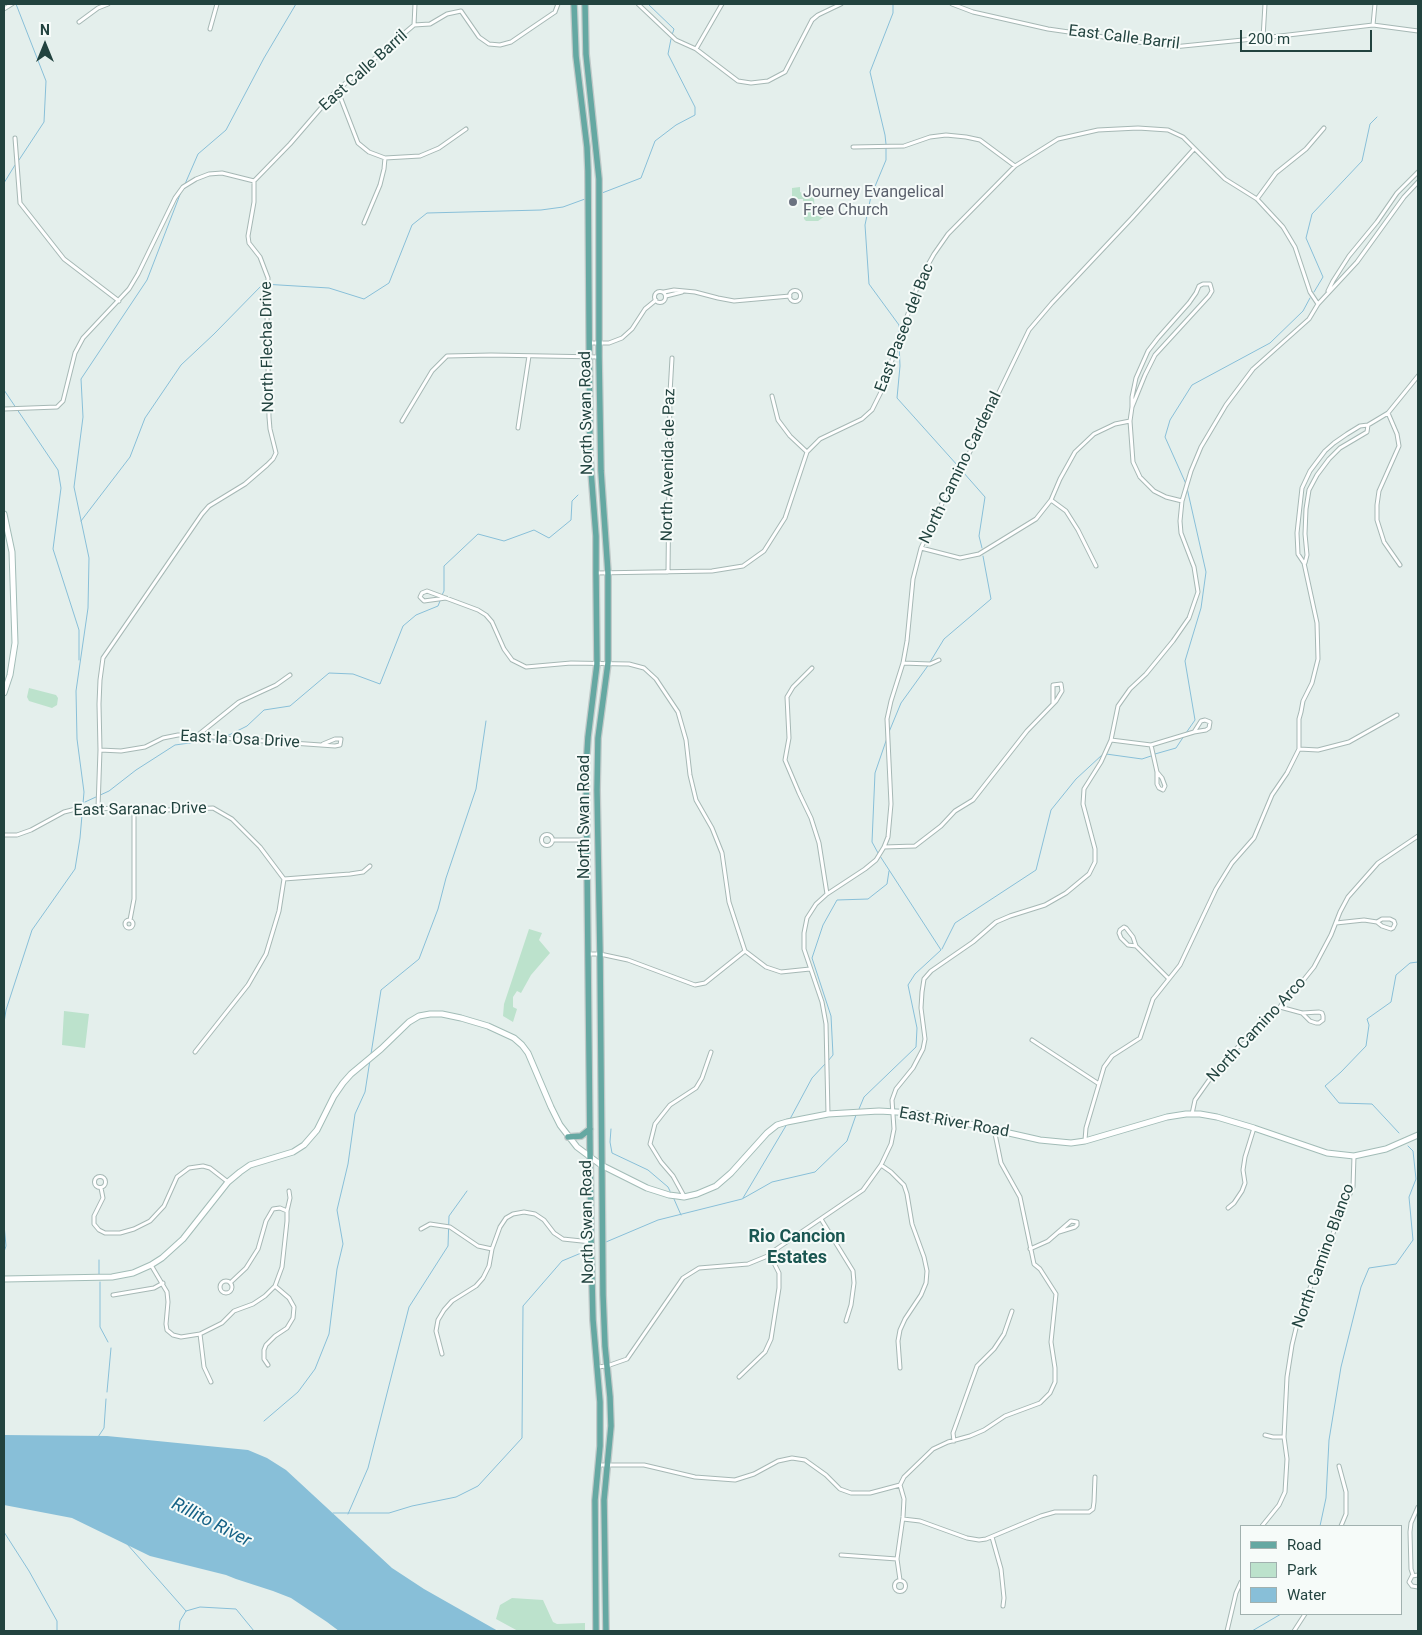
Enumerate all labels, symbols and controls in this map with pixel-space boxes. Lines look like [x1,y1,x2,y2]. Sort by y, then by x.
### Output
north arrow [20,20,70,70]
scale bar [1242,20,1374,52]
text: N [40,22,50,38]
street label: East Calle Barril [1067,22,1181,54]
street label: East Calle Barril [316,26,412,116]
text: 200 m [1248,30,1290,48]
place label: Journey Evangelical Free Church [803,183,944,221]
marker: Journey Evangelical Free Church [787,196,799,208]
street label: East Paseo del Bac [872,261,938,395]
street label: North Flecha Drive [257,281,279,413]
street label: North Swan Road [576,351,598,475]
street label: North Avenida de Paz [658,388,680,542]
street label: North Camino Cardenal [916,389,1006,547]
street label: East la Osa Drive [180,727,300,753]
street label: North Swan Road [575,755,595,879]
street label: East Saranac Drive [73,799,207,821]
street label: North Camino Arco [1203,974,1311,1086]
street label: East River Road [898,1104,1010,1142]
street label: North Swan Road [577,1160,599,1284]
street label: North Camino Blanco [1289,1181,1359,1331]
district label: Rio Cancion Estates [749,1226,845,1268]
water label: Rillito River [168,1494,254,1552]
legend [1240,1525,1402,1615]
text: Road [1287,1536,1321,1554]
text: Park [1287,1561,1317,1579]
text: Water [1287,1586,1326,1604]

